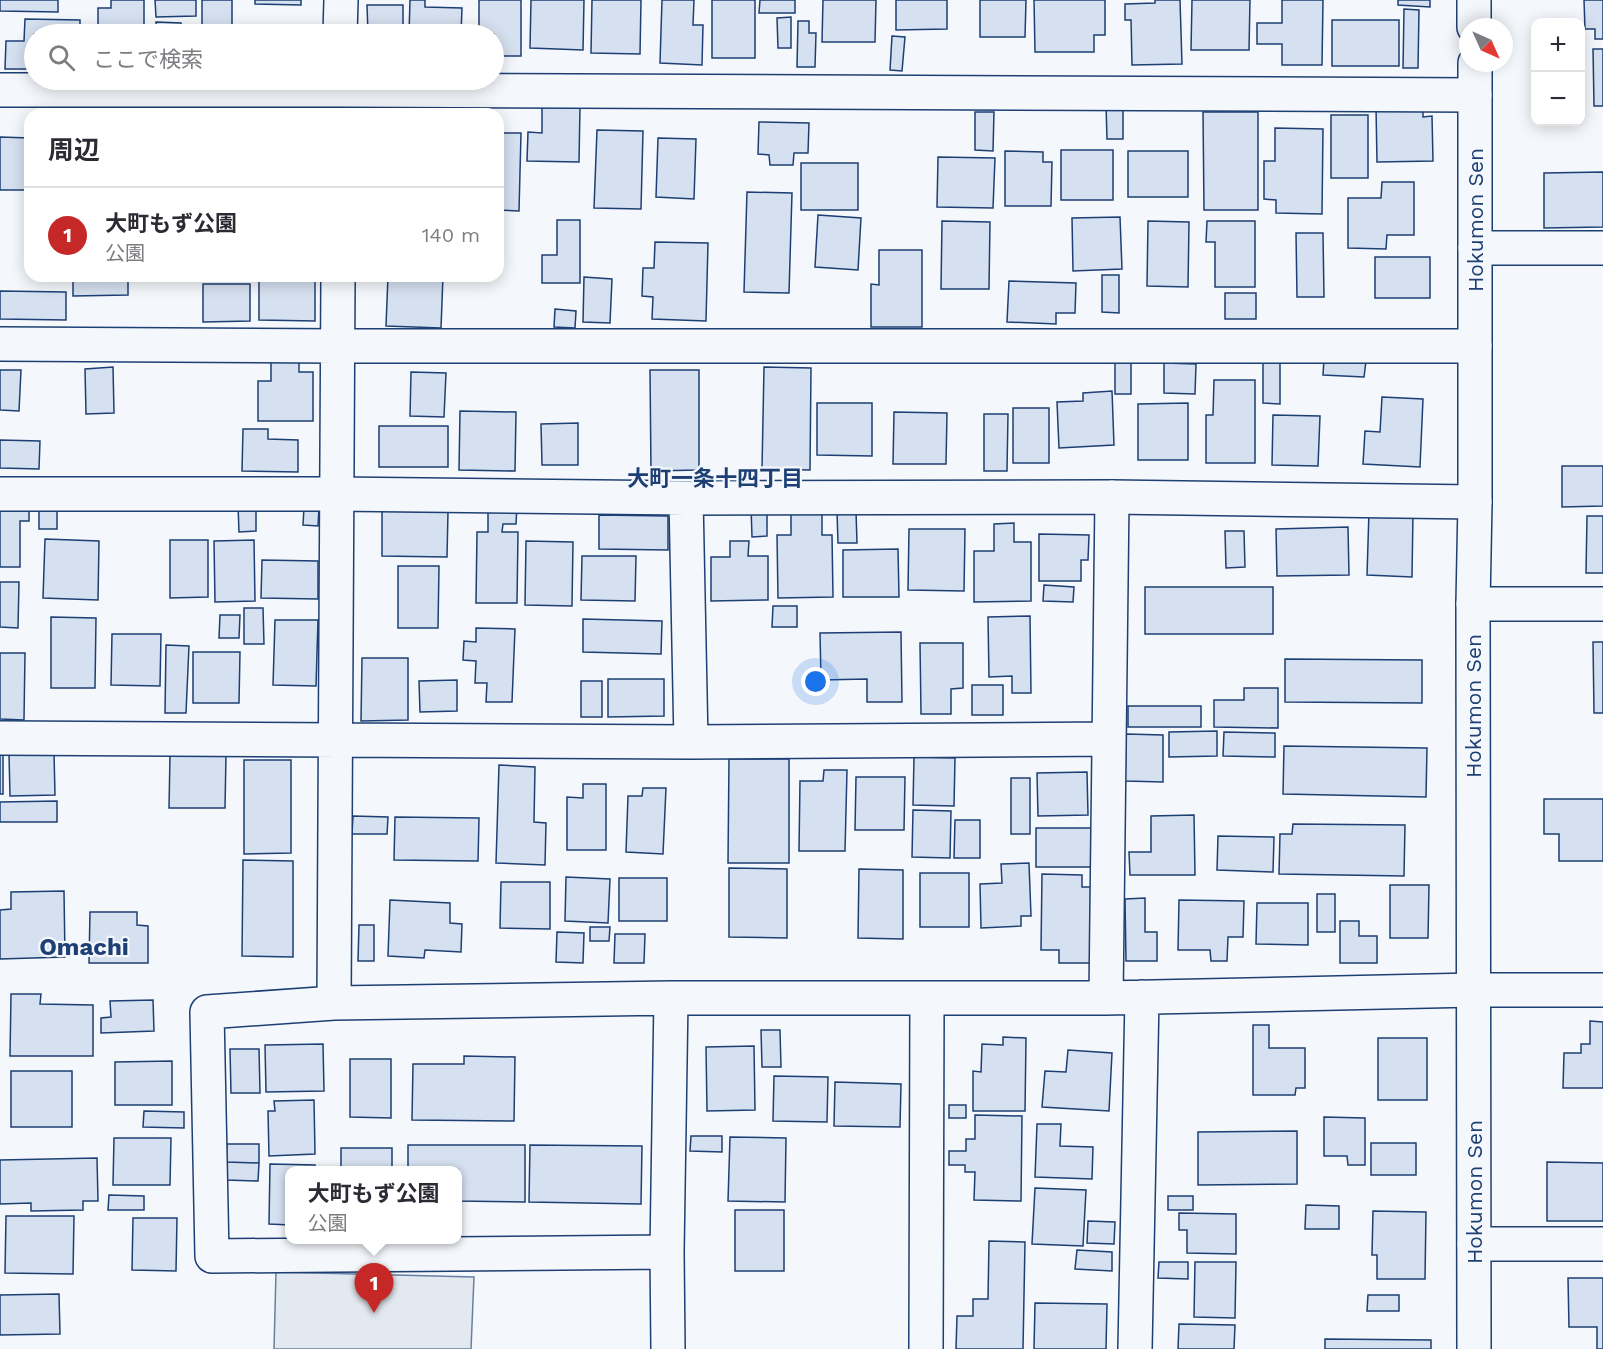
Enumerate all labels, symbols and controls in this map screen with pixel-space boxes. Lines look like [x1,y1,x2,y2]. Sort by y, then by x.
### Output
north arrow [1459,18,1513,72]
map controls [1531,18,1585,126]
button: + [1531,18,1585,72]
search box [24,24,504,90]
icon: search [45,41,78,74]
text: ここで検索 [93,47,203,72]
button: − [1531,72,1585,126]
text: 周辺 [48,135,100,165]
street label: Hokumon Sen [1463,148,1488,292]
text: 大町もず公園 [105,211,237,236]
text: 1 [63,223,72,247]
text: 140 m [422,223,480,247]
text: 公園 [105,241,145,265]
district label: 大町一条十四丁目 [627,466,803,491]
street label: Hokumon Sen [1461,634,1486,778]
your location [801,667,830,696]
district label: Omachi [39,933,129,961]
street label: Hokumon Sen [1462,1120,1487,1264]
popup [285,1166,462,1244]
text: 大町もず公園 [307,1181,440,1206]
text: 公園 [307,1211,347,1235]
pin: 1 [354,1264,394,1313]

